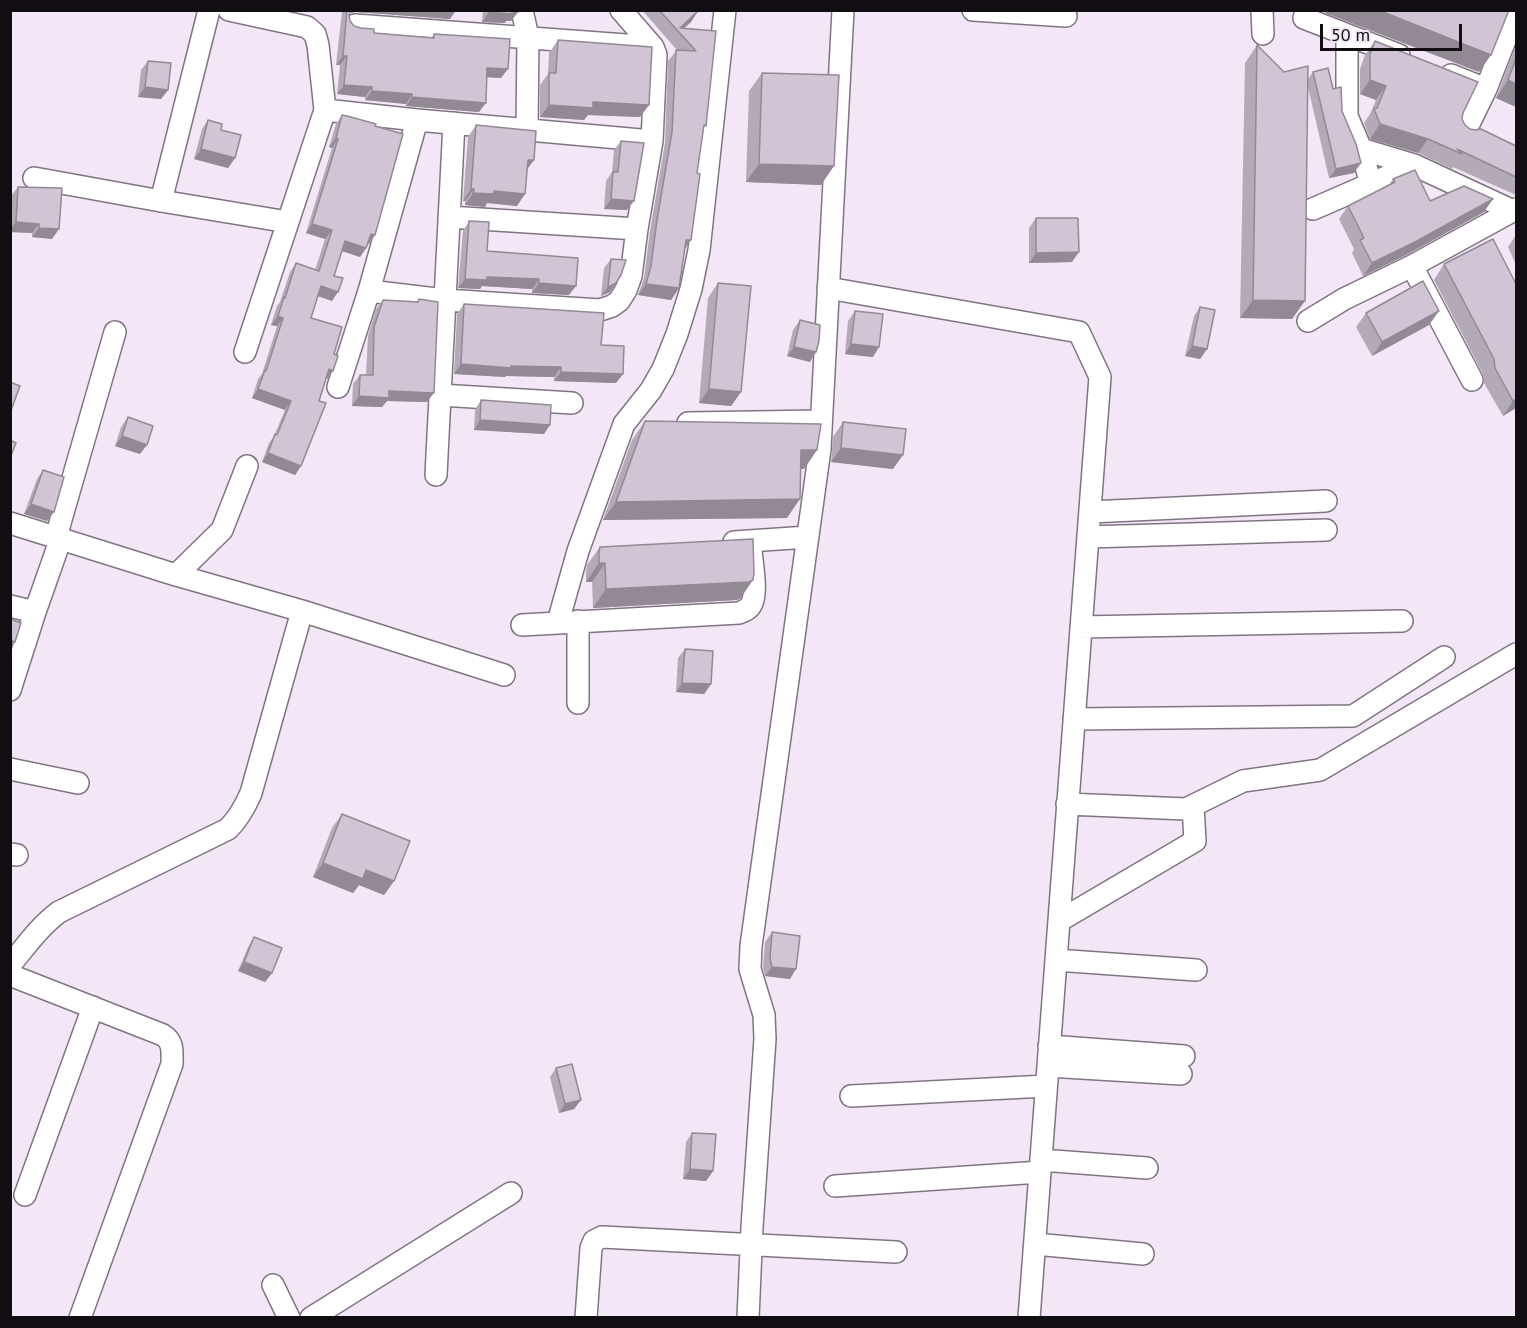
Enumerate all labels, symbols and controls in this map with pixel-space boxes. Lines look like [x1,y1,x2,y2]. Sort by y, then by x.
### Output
scale bar [1323,12,1466,50]
text: 50 m [1331,23,1370,46]

